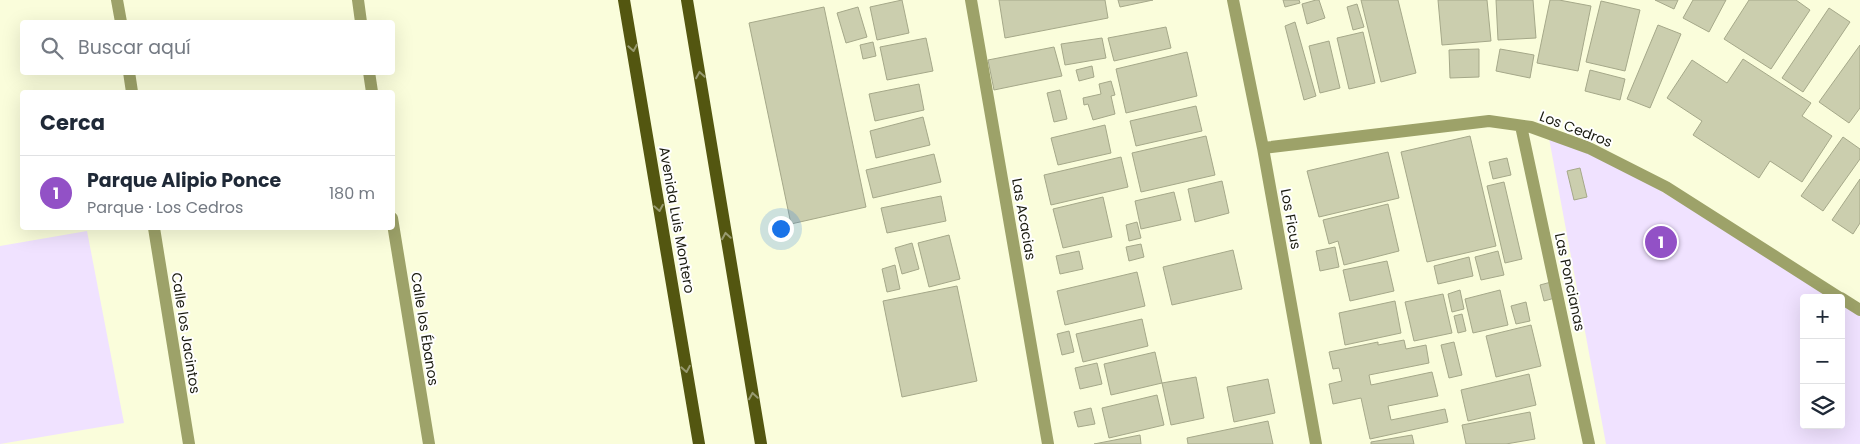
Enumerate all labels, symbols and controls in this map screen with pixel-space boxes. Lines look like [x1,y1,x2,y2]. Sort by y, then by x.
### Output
search box [20,20,395,75]
icon: search [38,34,66,62]
text: Buscar aquí [78,34,191,61]
one-way arrow [627,44,637,52]
one-way arrow [695,71,705,80]
street label: Los Cedros [1537,106,1615,152]
text: Cerca [40,108,105,137]
street label: Avenida Luis Montero [654,145,700,295]
text: Parque Alipio Ponce [87,167,281,194]
street label: Las Acacias [1007,177,1041,261]
text: 1 [53,182,59,205]
text: 180 m [329,182,375,205]
street label: Los Ficus [1276,187,1306,251]
text: Parque · Los Cedros [87,196,243,219]
one-way arrow [654,204,664,213]
your location [768,216,794,242]
pin: 1 [1645,223,1677,261]
one-way arrow [722,231,732,240]
street label: Las Poncianas [1550,231,1590,333]
street label: Calle los Jacintos [167,271,205,395]
street label: Calle los Ébanos [406,271,444,387]
map controls [1800,294,1845,429]
button: + [1800,294,1845,339]
button: − [1800,339,1845,384]
one-way arrow [681,364,691,373]
button: layers [1800,384,1845,429]
one-way arrow [748,392,759,400]

